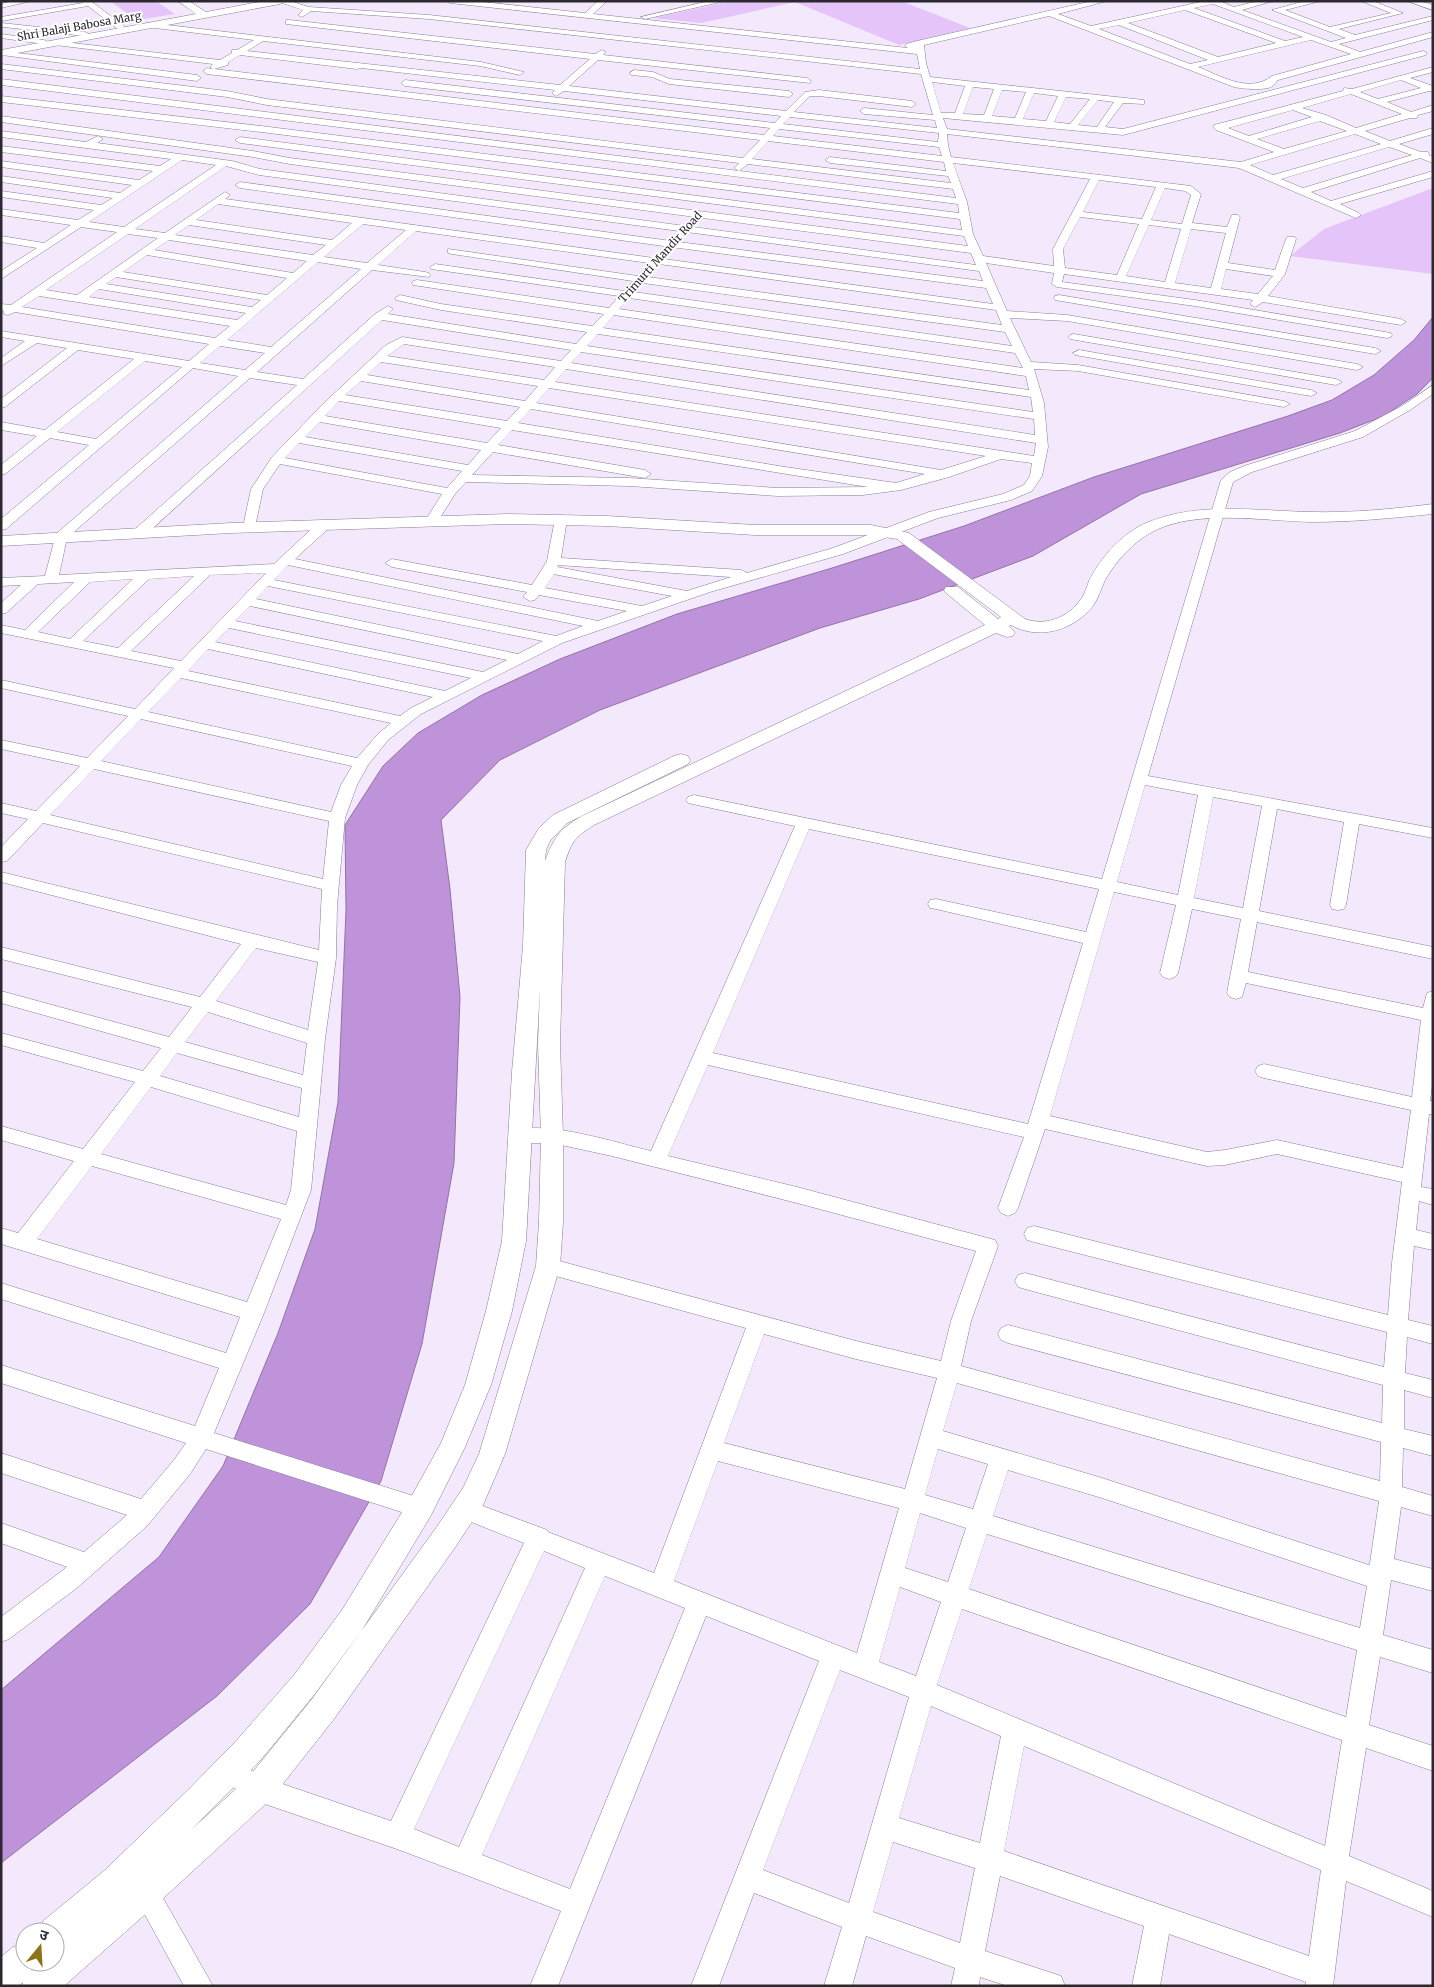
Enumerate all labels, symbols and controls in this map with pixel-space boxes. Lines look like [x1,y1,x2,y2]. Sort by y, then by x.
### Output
street label: Shri Balaji Babosa Marg [16,8,143,44]
street label: Trimurti Mandir Road [615,208,705,305]
north arrow [15,1922,65,1972]
text: उ [37,1925,51,1945]

